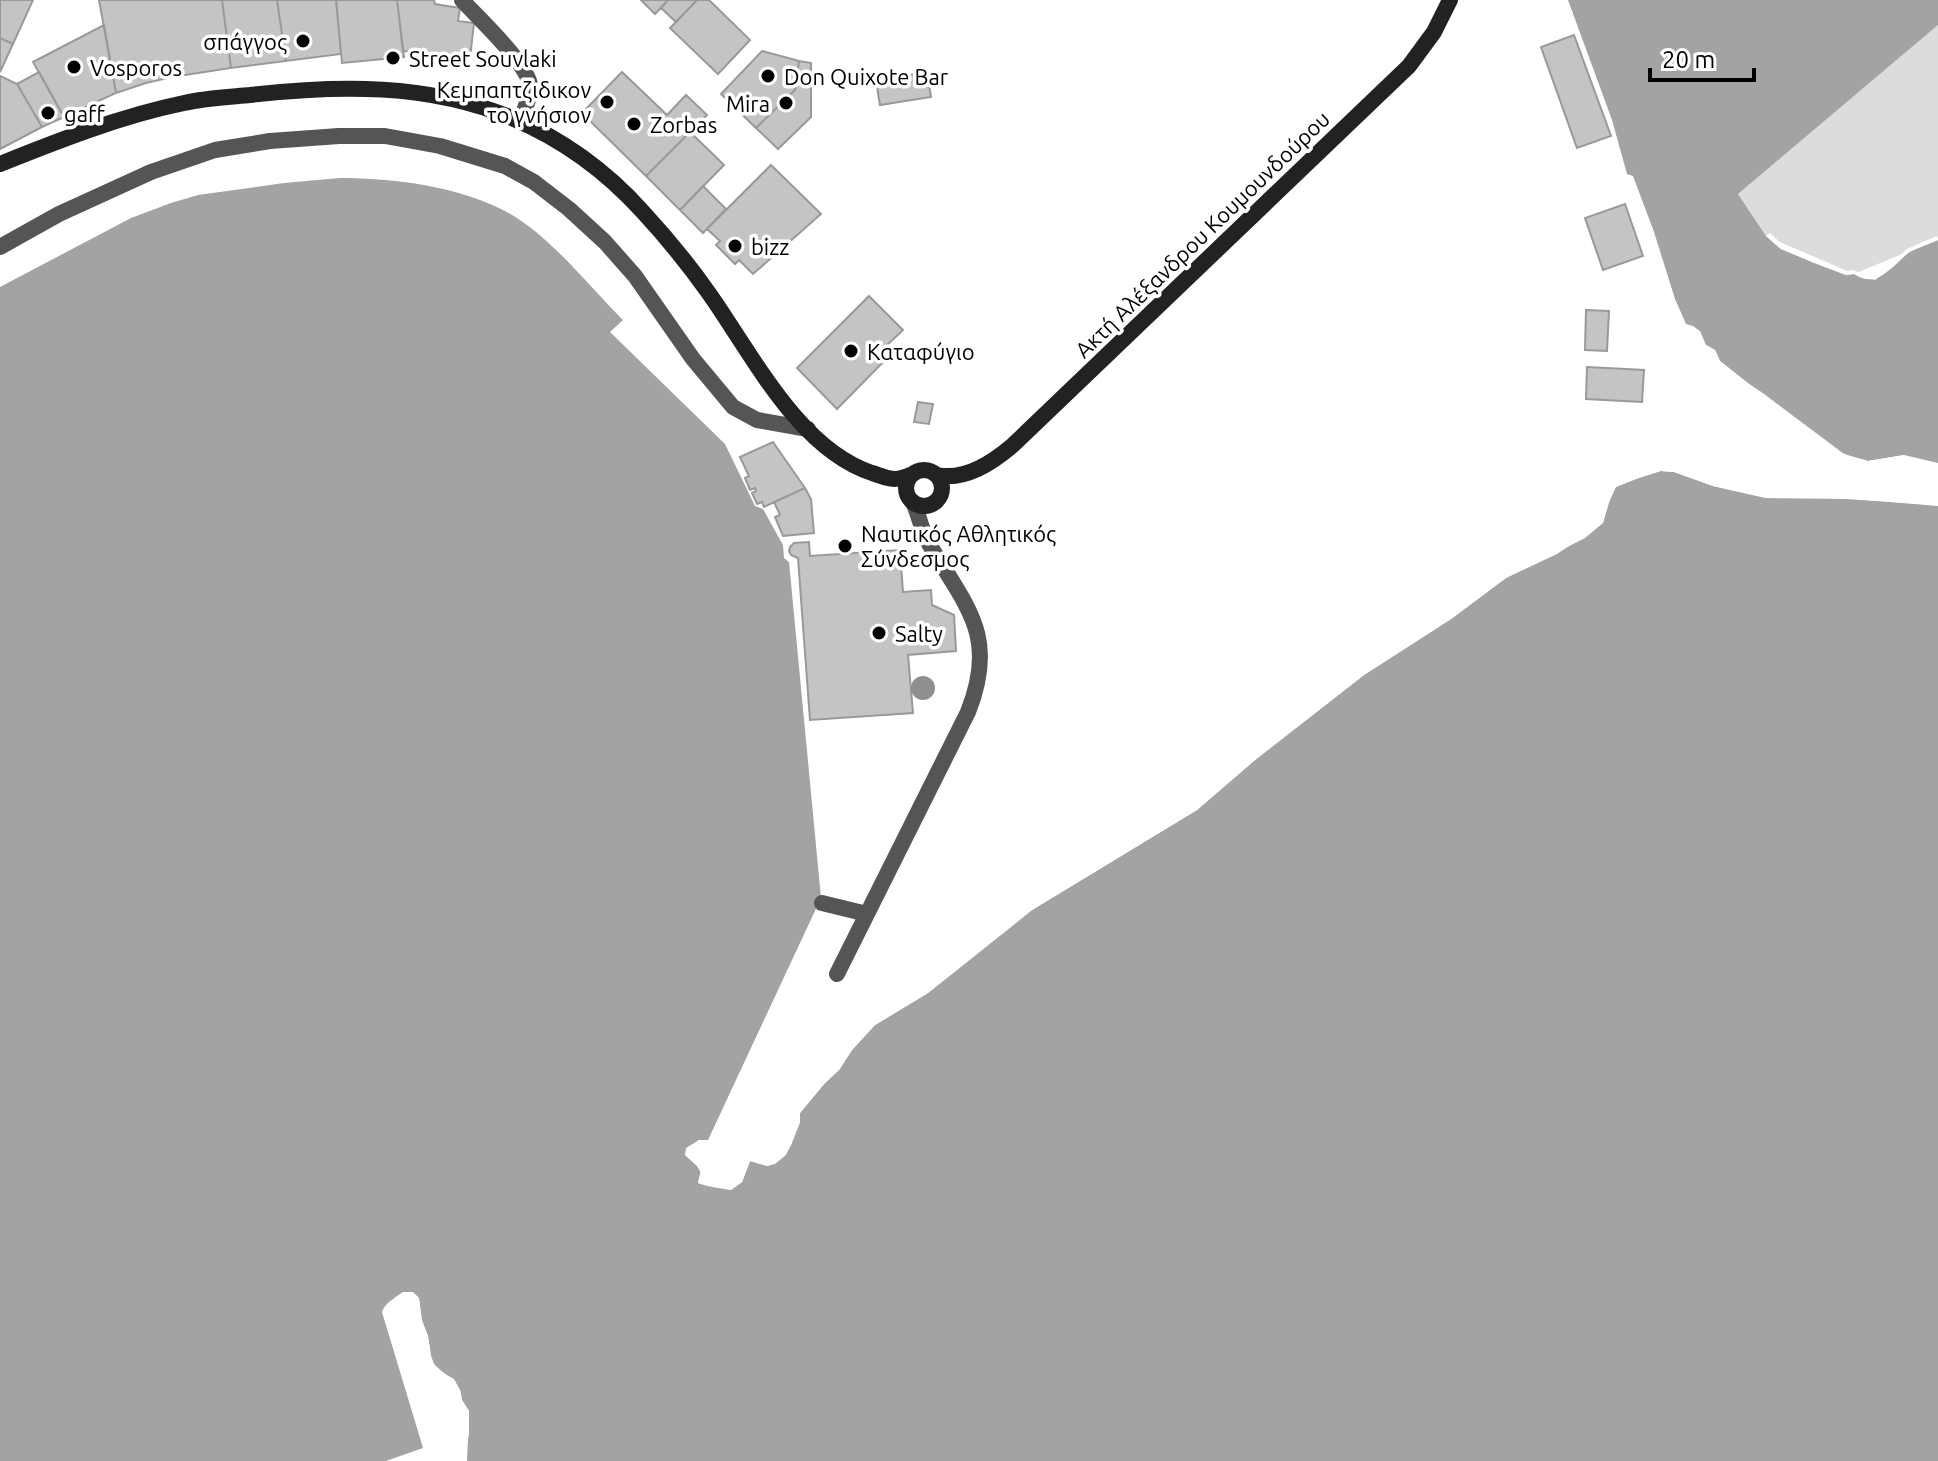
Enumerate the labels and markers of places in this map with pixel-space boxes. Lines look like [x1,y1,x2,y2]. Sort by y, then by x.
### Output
place label: σπάγγος [203,29,287,55]
marker: σπάγγος [294,32,312,50]
place label: Street Souvlaki [409,46,557,71]
marker: Street Souvlaki [384,49,402,67]
place label: Vosporos [90,55,182,80]
marker: Vosporos [65,58,83,76]
place label: Don Quixote Bar [784,64,949,89]
marker: Don Quixote Bar [759,67,777,85]
place label: Κεμπαπτζιδικον το γνήσιον [437,77,591,127]
place label: Mira [726,91,770,116]
marker: Κεμπαπτζιδικον το γνήσιον [598,93,616,111]
marker: Mira [777,94,795,112]
place label: gaff [64,101,105,126]
marker: gaff [39,104,57,122]
place label: Zorbas [650,112,717,137]
marker: Zorbas [625,115,643,133]
place label: bizz [751,234,789,259]
marker: bizz [726,237,744,255]
place label: Καταφύγιο [867,339,975,364]
marker: Καταφύγιο [842,342,860,360]
place label: Ναυτικός Αθλητικός Σύνδεσμος [861,521,1056,572]
marker: Ναυτικός Αθλητικός Σύνδεσμος [836,537,854,555]
place label: Salty [895,621,943,646]
marker: Salty [870,624,888,642]

